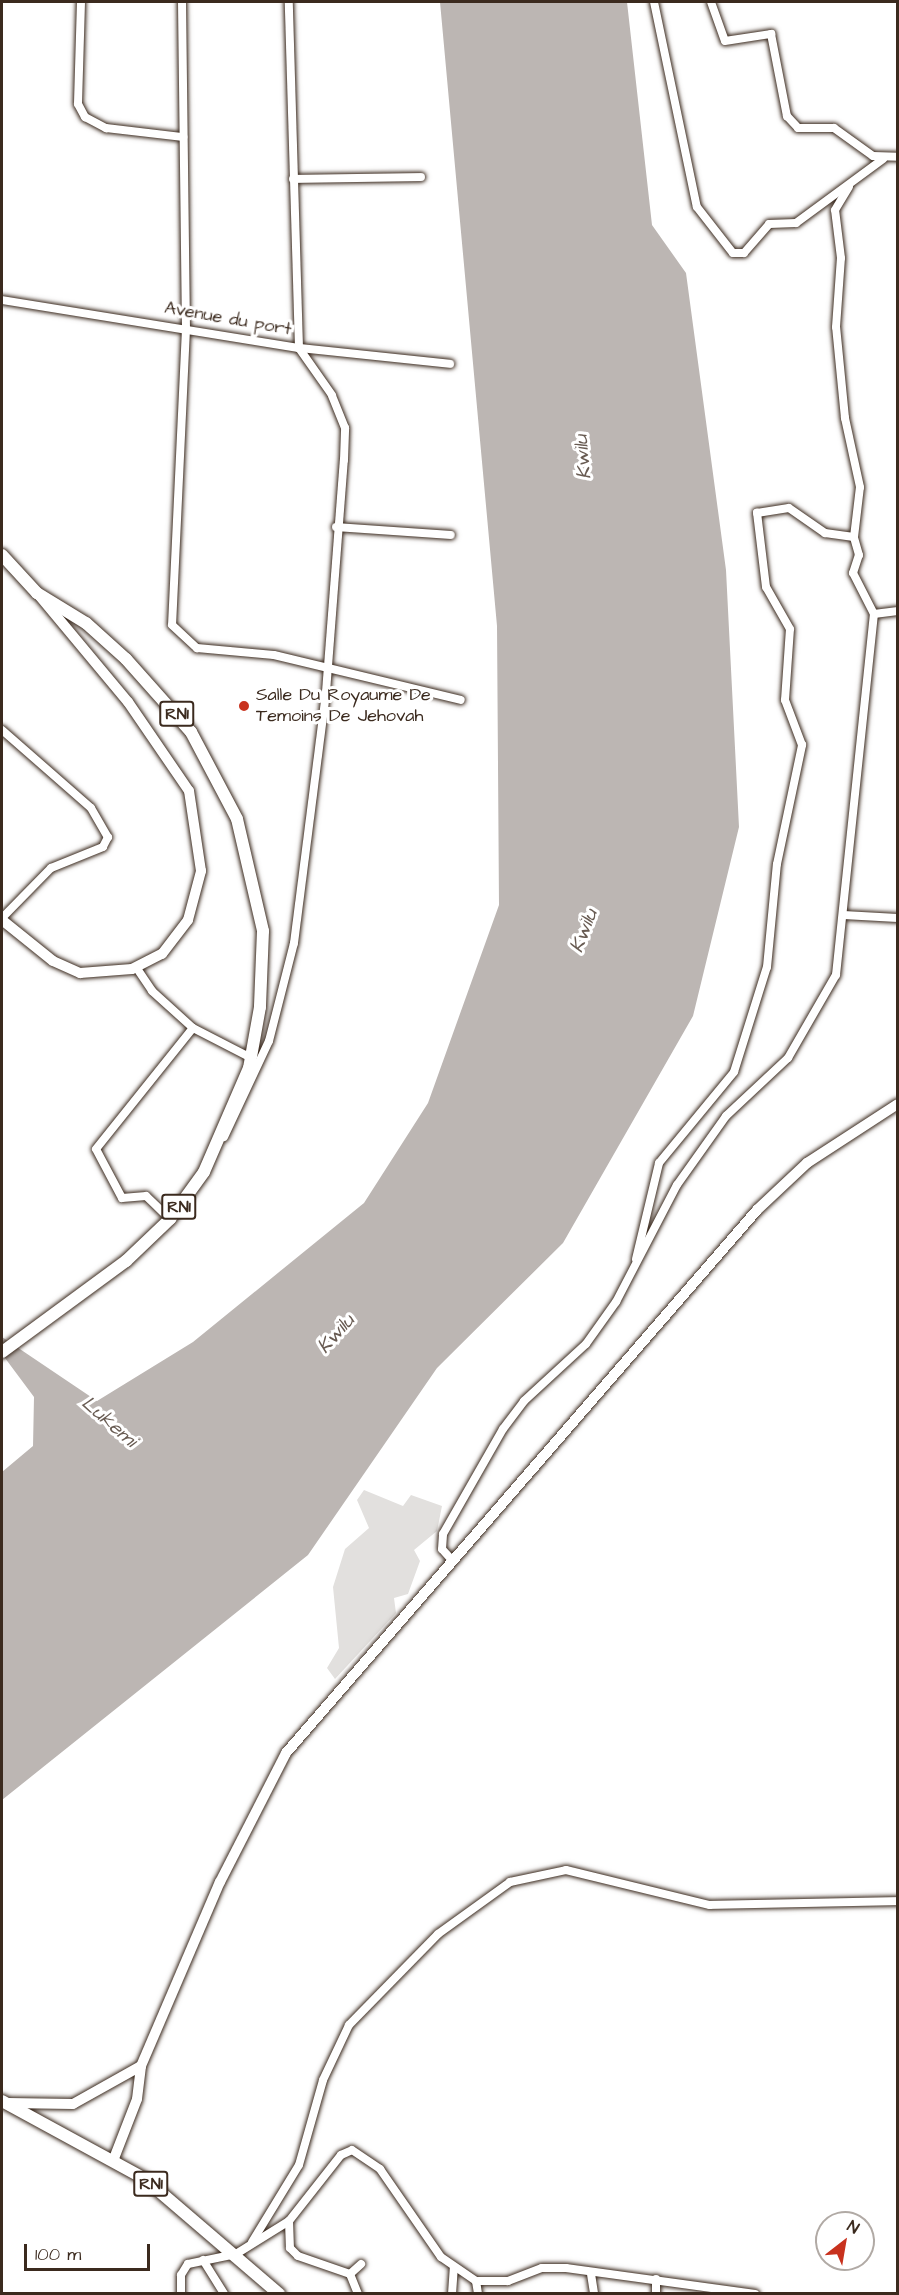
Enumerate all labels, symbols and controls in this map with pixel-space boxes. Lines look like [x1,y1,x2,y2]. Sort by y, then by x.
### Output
street label: Avenue du port [163,297,293,341]
water label: Kwilu [569,434,597,480]
place label: Salle Du Royaume De Temoins De Jehovah [256,685,431,728]
marker: Salle Du Royaume De Temoins De Jehovah [237,699,251,713]
road number: RN1 [159,701,195,727]
water label: Kwilu [565,906,603,956]
road number: RN1 [161,1194,197,1220]
water label: Kwilu [312,1309,360,1359]
water label: Lukemi [76,1391,142,1453]
road number: RN1 [133,2171,169,2197]
north arrow [815,2211,875,2271]
text: N [843,2215,863,2239]
scale bar [27,2232,153,2270]
text: 100 m [35,2242,81,2267]

